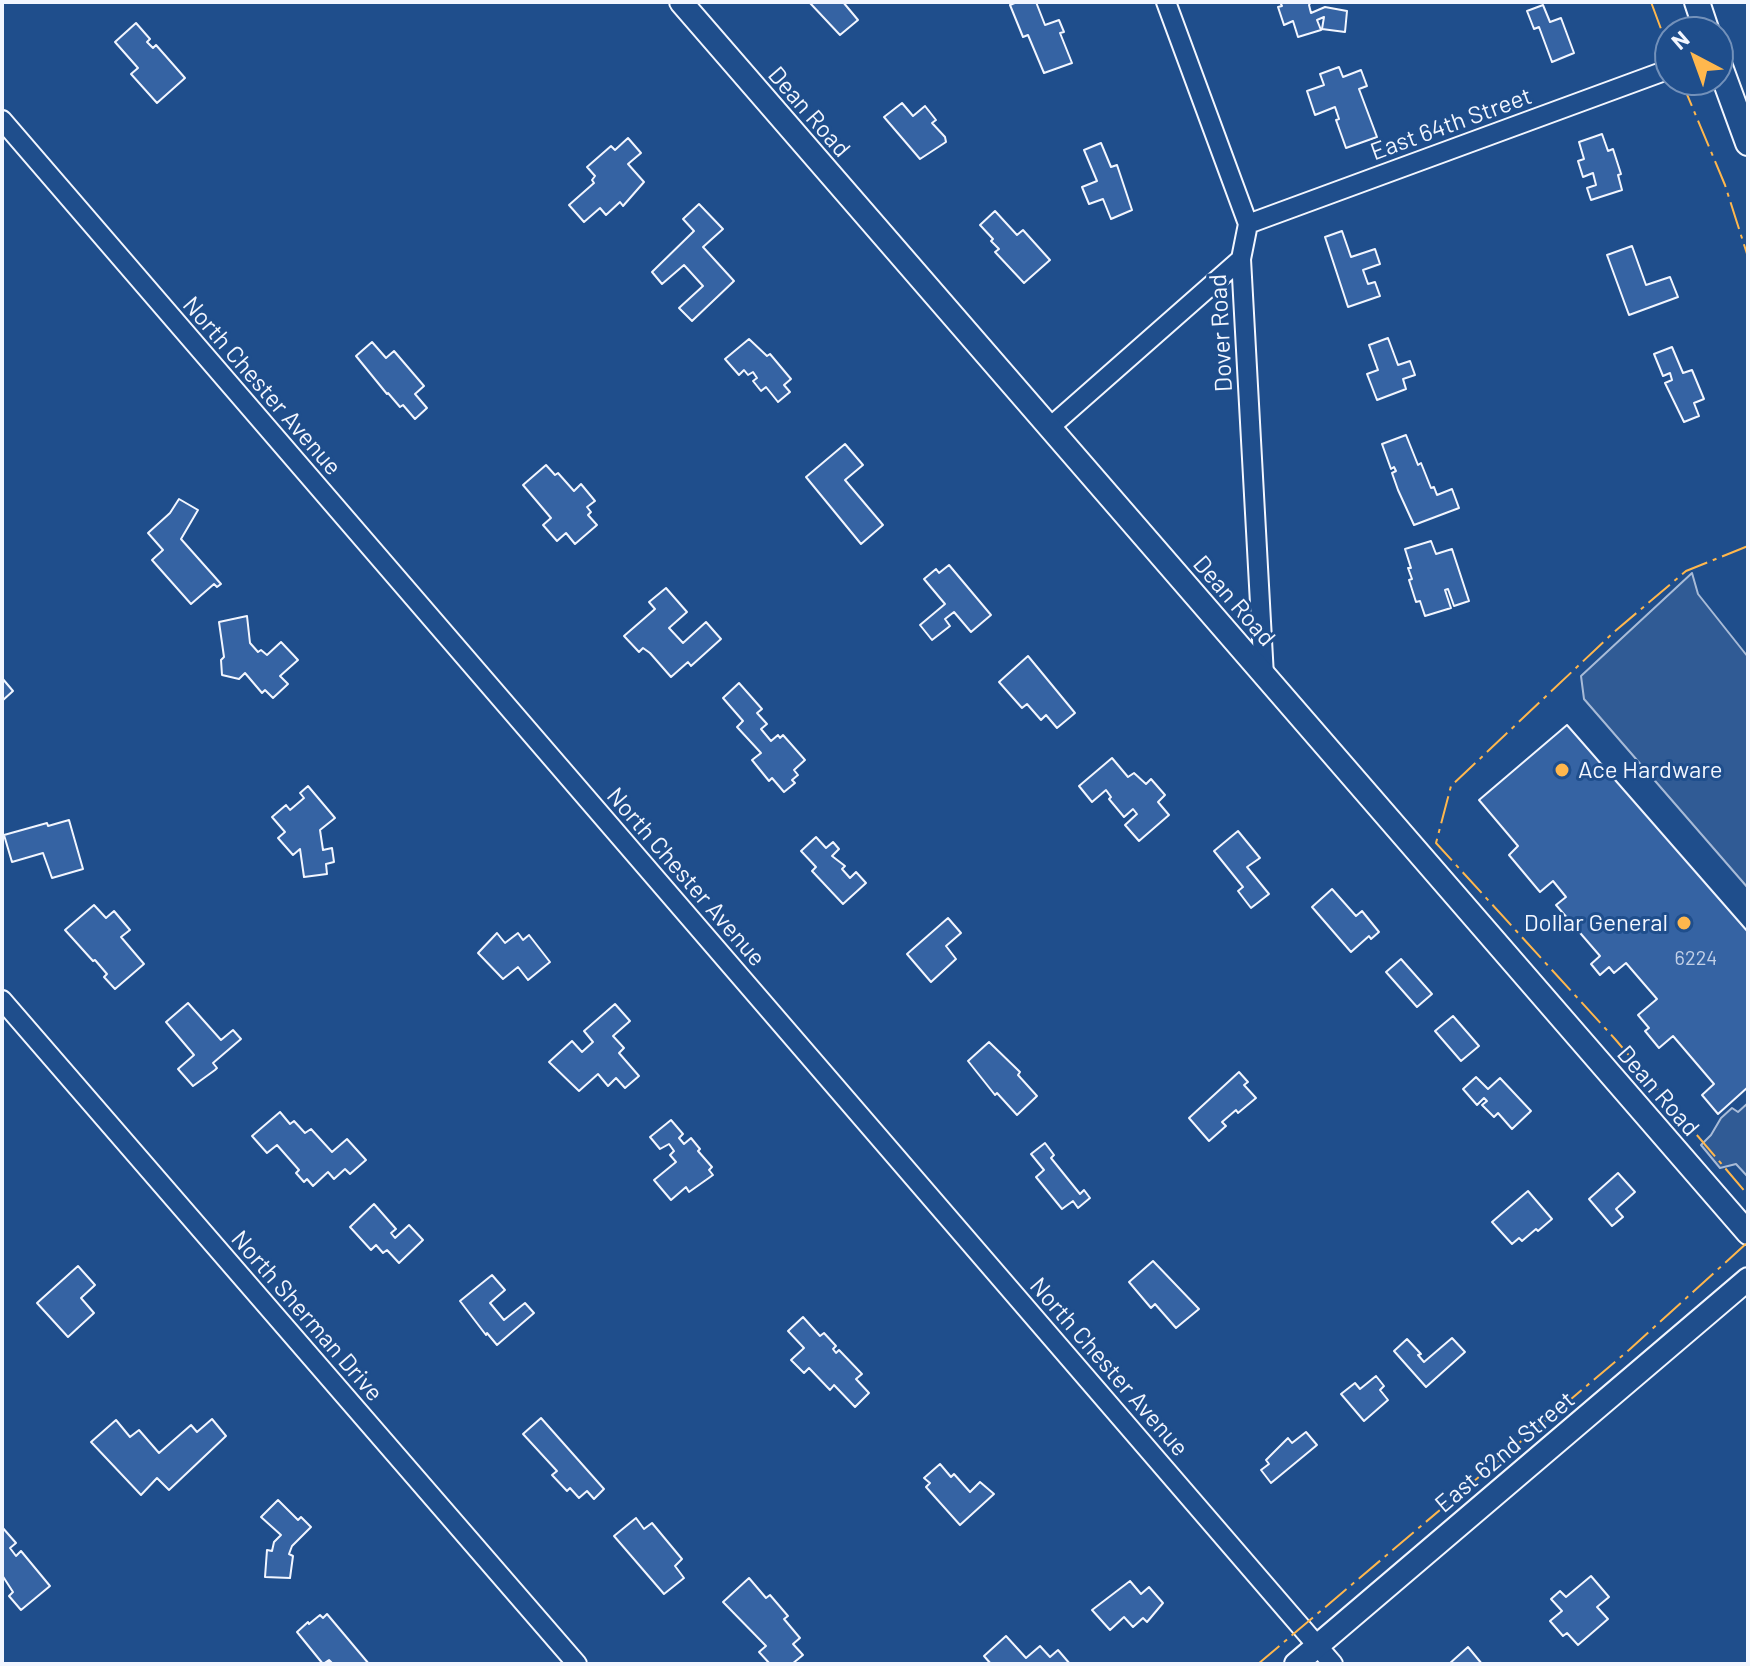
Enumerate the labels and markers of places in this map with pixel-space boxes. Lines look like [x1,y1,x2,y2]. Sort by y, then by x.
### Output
place label: Ace Hardware [1578,756,1723,784]
marker: Ace Hardware [1553,761,1571,779]
place label: Dollar General [1524,909,1668,937]
marker: Dollar General [1675,914,1693,932]

